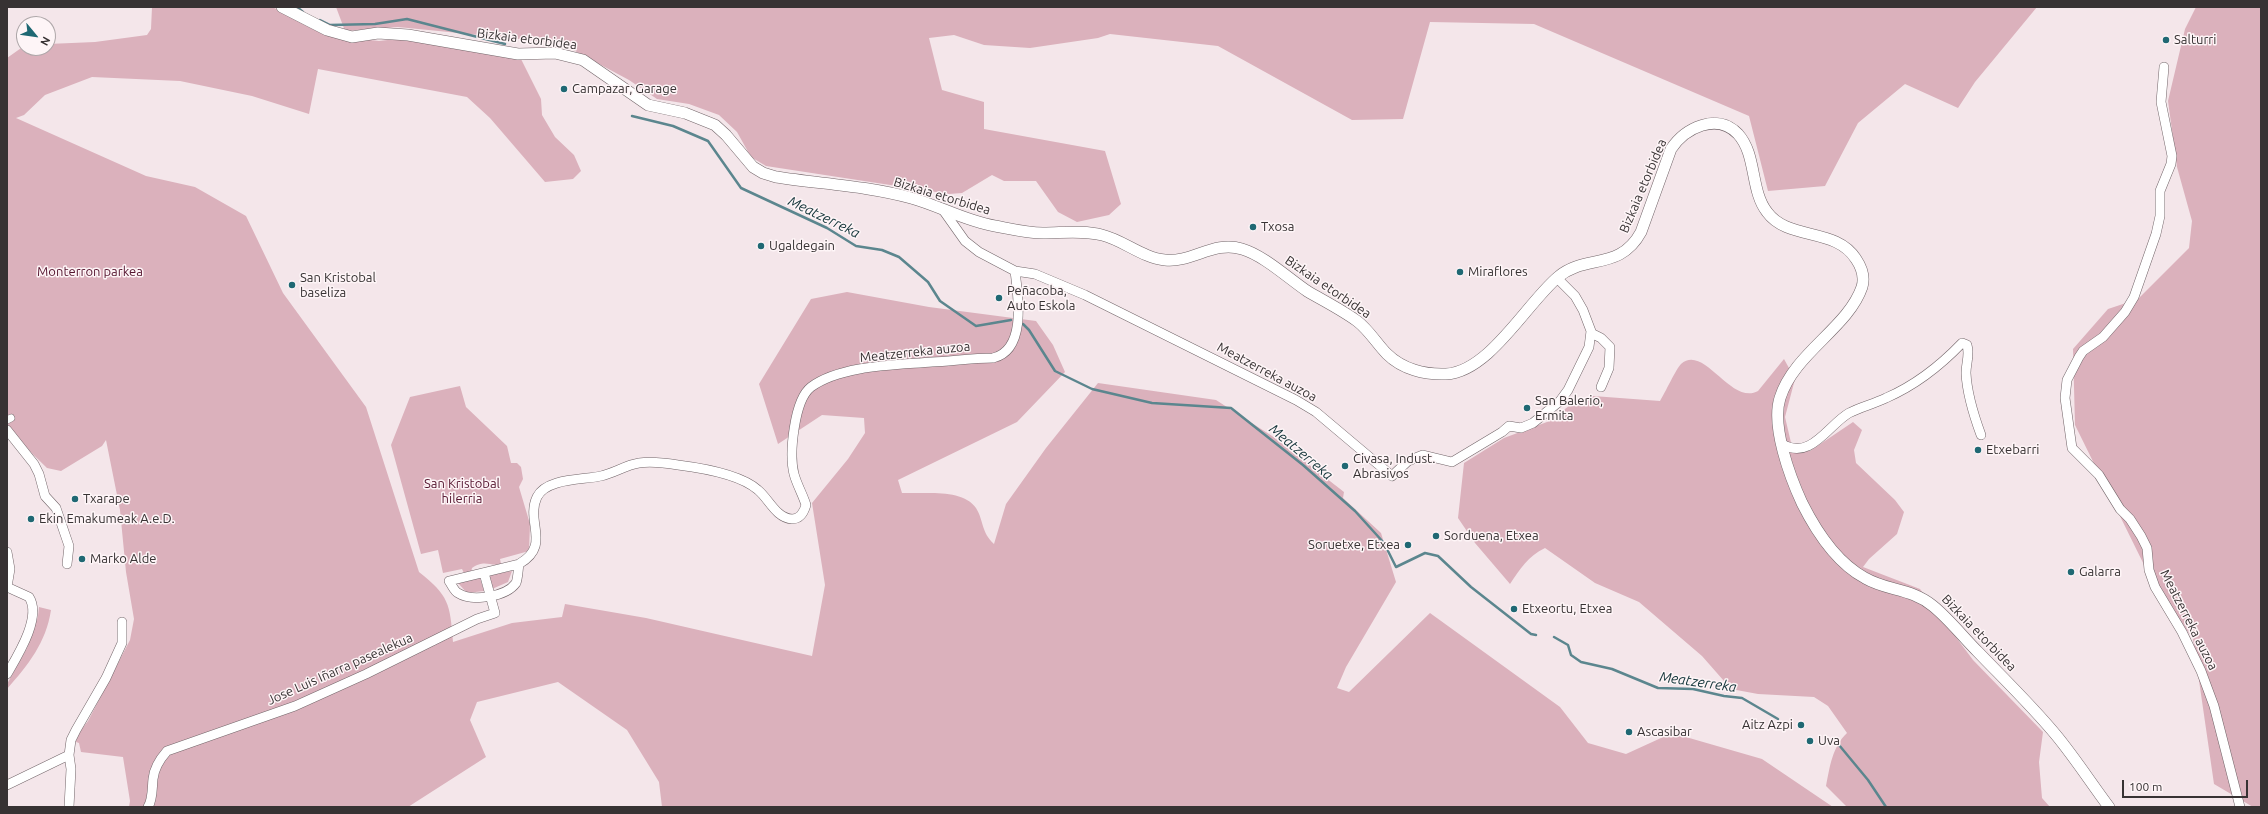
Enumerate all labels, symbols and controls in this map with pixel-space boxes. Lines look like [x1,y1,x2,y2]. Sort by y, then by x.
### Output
north arrow [16,16,56,56]
street label: Bizkaia etorbidea [476,25,578,53]
place label: Salturri [2174,32,2216,48]
text: N [38,35,53,48]
marker: Salturri [2161,35,2171,45]
place label: Campazar, Garage [572,81,677,97]
marker: Campazar, Garage [559,84,569,94]
street label: Bizkaia etorbidea [1616,137,1670,235]
street label: Bizkaia etorbidea [892,174,992,218]
water label: Meatzerreka [785,192,863,242]
place label: Txosa [1261,219,1294,235]
marker: Txosa [1248,222,1258,232]
place label: Ugaldegain [769,238,835,254]
marker: Ugaldegain [756,241,766,251]
street label: Bizkaia etorbidea [1282,252,1374,322]
park label: Monterron parkea [37,264,143,280]
place label: Miraflores [1468,264,1528,280]
marker: Miraflores [1455,267,1465,277]
place label: San Kristobal baseliza [300,270,376,301]
marker: San Kristobal baseliza [287,280,297,290]
place label: Peñacoba, Auto Eskola [1007,283,1075,314]
marker: Peñacoba, Auto Eskola [994,293,1004,303]
street label: Meatzerreka auzoa [859,338,971,366]
street label: Meatzerreka auzoa [1214,339,1320,405]
place label: San Balerio, Ermita [1535,393,1603,424]
marker: San Balerio, Ermita [1522,403,1532,413]
water label: Meatzerreka [1266,421,1336,483]
place label: Etxebarri [1986,442,2040,458]
marker: Etxebarri [1973,445,1983,455]
place label: Civasa, Indust. Abrasivos [1353,451,1435,482]
marker: Civasa, Indust. Abrasivos [1340,461,1350,471]
park label: San Kristobal hilerria [424,476,500,507]
place label: Txarape [83,491,130,507]
marker: Txarape [70,494,80,504]
place label: Ekin Emakumeak A.e.D. [39,511,175,527]
marker: Ekin Emakumeak A.e.D. [26,514,36,524]
place label: Sorduena, Etxea [1444,528,1539,544]
marker: Sorduena, Etxea [1431,531,1441,541]
place label: Soruetxe, Etxea [1308,537,1400,553]
marker: Soruetxe, Etxea [1403,540,1413,550]
place label: Marko Alde [90,551,156,567]
marker: Marko Alde [77,554,87,564]
place label: Galarra [2079,564,2121,580]
marker: Galarra [2066,567,2076,577]
street label: Meatzerreka auzoa [2157,567,2221,673]
street label: Bizkaia etorbidea [1938,591,2020,675]
place label: Etxeortu, Etxea [1522,601,1612,617]
marker: Etxeortu, Etxea [1509,604,1519,614]
street label: Jose Luis Iñarra pasealekua [265,630,415,708]
water label: Meatzerreka [1658,668,1738,696]
place label: Aitz Azpi [1742,717,1793,733]
marker: Aitz Azpi [1796,720,1806,730]
place label: Ascasibar [1637,724,1692,740]
marker: Ascasibar [1624,727,1634,737]
place label: Uva [1818,733,1840,749]
marker: Uva [1805,736,1815,746]
scale bar [2124,772,2250,798]
text: 100 m [2129,780,2162,793]

